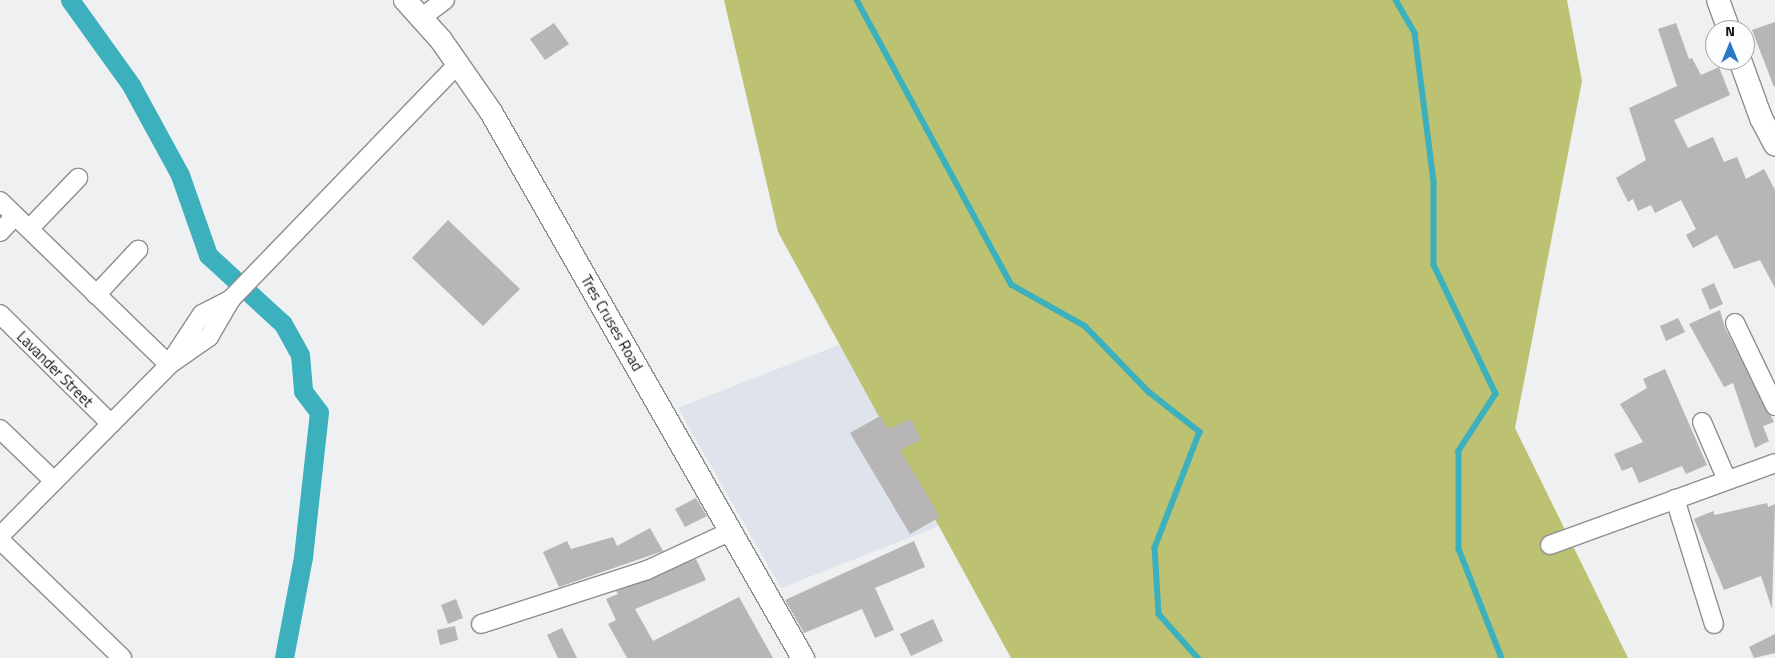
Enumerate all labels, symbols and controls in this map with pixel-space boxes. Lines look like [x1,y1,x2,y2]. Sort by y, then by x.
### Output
north arrow [1705,20,1755,70]
text: N [1725,20,1735,41]
street label: Tres Cruses Road [577,272,647,374]
street label: Lavander Street [13,327,97,411]

